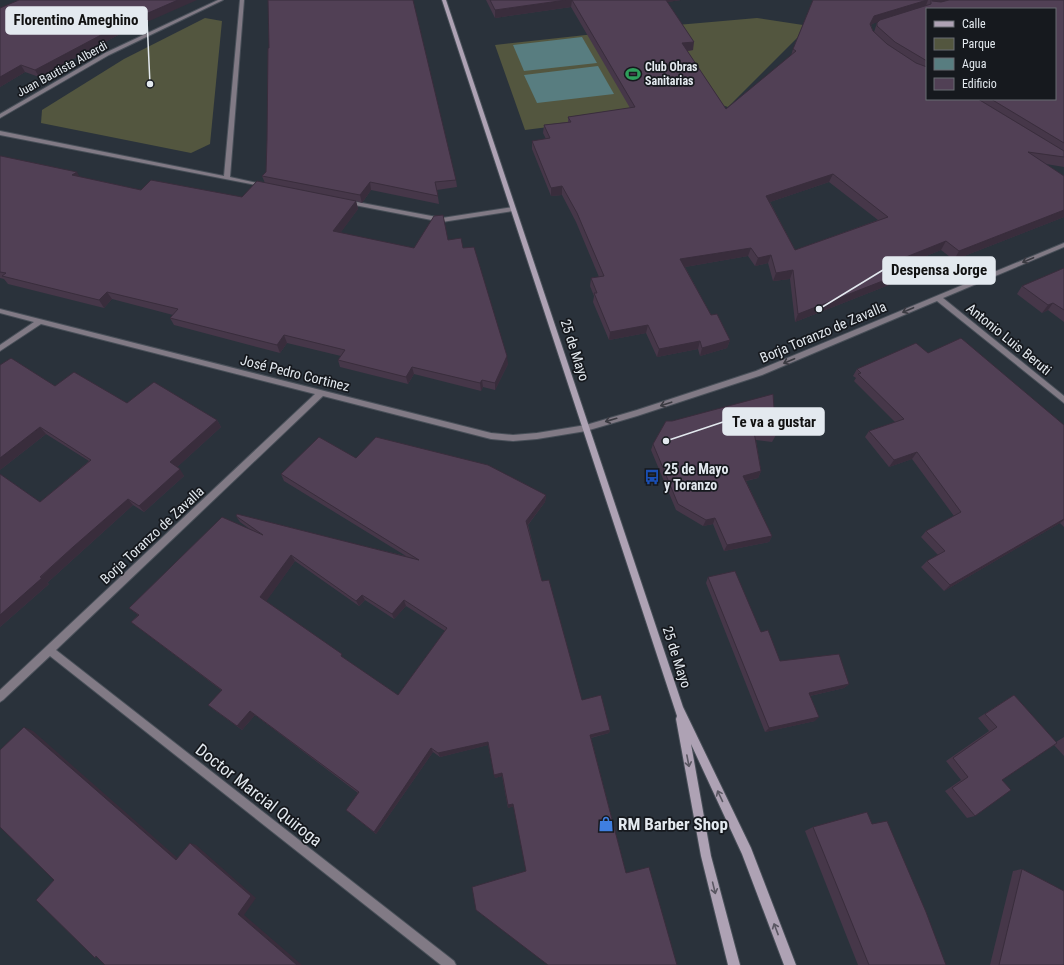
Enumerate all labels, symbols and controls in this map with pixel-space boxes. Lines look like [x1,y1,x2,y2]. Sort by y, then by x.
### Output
callout: Florentino Ameghino [6,7,147,34]
legend [926,8,1056,100]
text: Florentino Ameghino [14,11,138,29]
text: Calle [962,17,986,31]
text: Parque [962,37,996,51]
street label: Juan Bautista Alberdi [14,38,110,100]
text: Agua [962,57,987,71]
place label: Club Obras Sanitarias [645,60,698,88]
sports icon: Club Obras Sanitarias [624,65,642,83]
text: Edificio [962,77,997,91]
callout: Despensa Jorge [883,257,995,284]
one-way arrow [1023,257,1035,264]
text: Despensa Jorge [891,261,987,279]
street label: Borja Toranzo de Zavalla [758,298,888,366]
street label: Antonio Luis Beruti [963,300,1055,378]
one-way arrow [903,307,915,315]
street label: 25 de Mayo [558,317,592,383]
street label: José Pedro Cortinez [239,352,351,394]
one-way arrow [783,358,795,365]
one-way arrow [660,400,672,408]
callout: Te va a gustar [723,408,824,435]
text: Te va a gustar [732,413,816,431]
one-way arrow [605,417,618,424]
place label: 25 de Mayo y Toranzo [664,461,728,493]
bus stop icon: 25 de Mayo y Toranzo [643,468,661,486]
street label: Borja Toranzo de Zavalla [97,483,207,587]
street label: 25 de Mayo [660,624,694,690]
street label: Doctor Marcial Quiroga [192,740,326,850]
one-way arrow [685,754,693,767]
one-way arrow [716,790,723,802]
place label: RM Barber Shop [618,814,728,834]
shop icon: RM Barber Shop [597,815,615,833]
one-way arrow [711,881,719,894]
one-way arrow [772,923,780,935]

